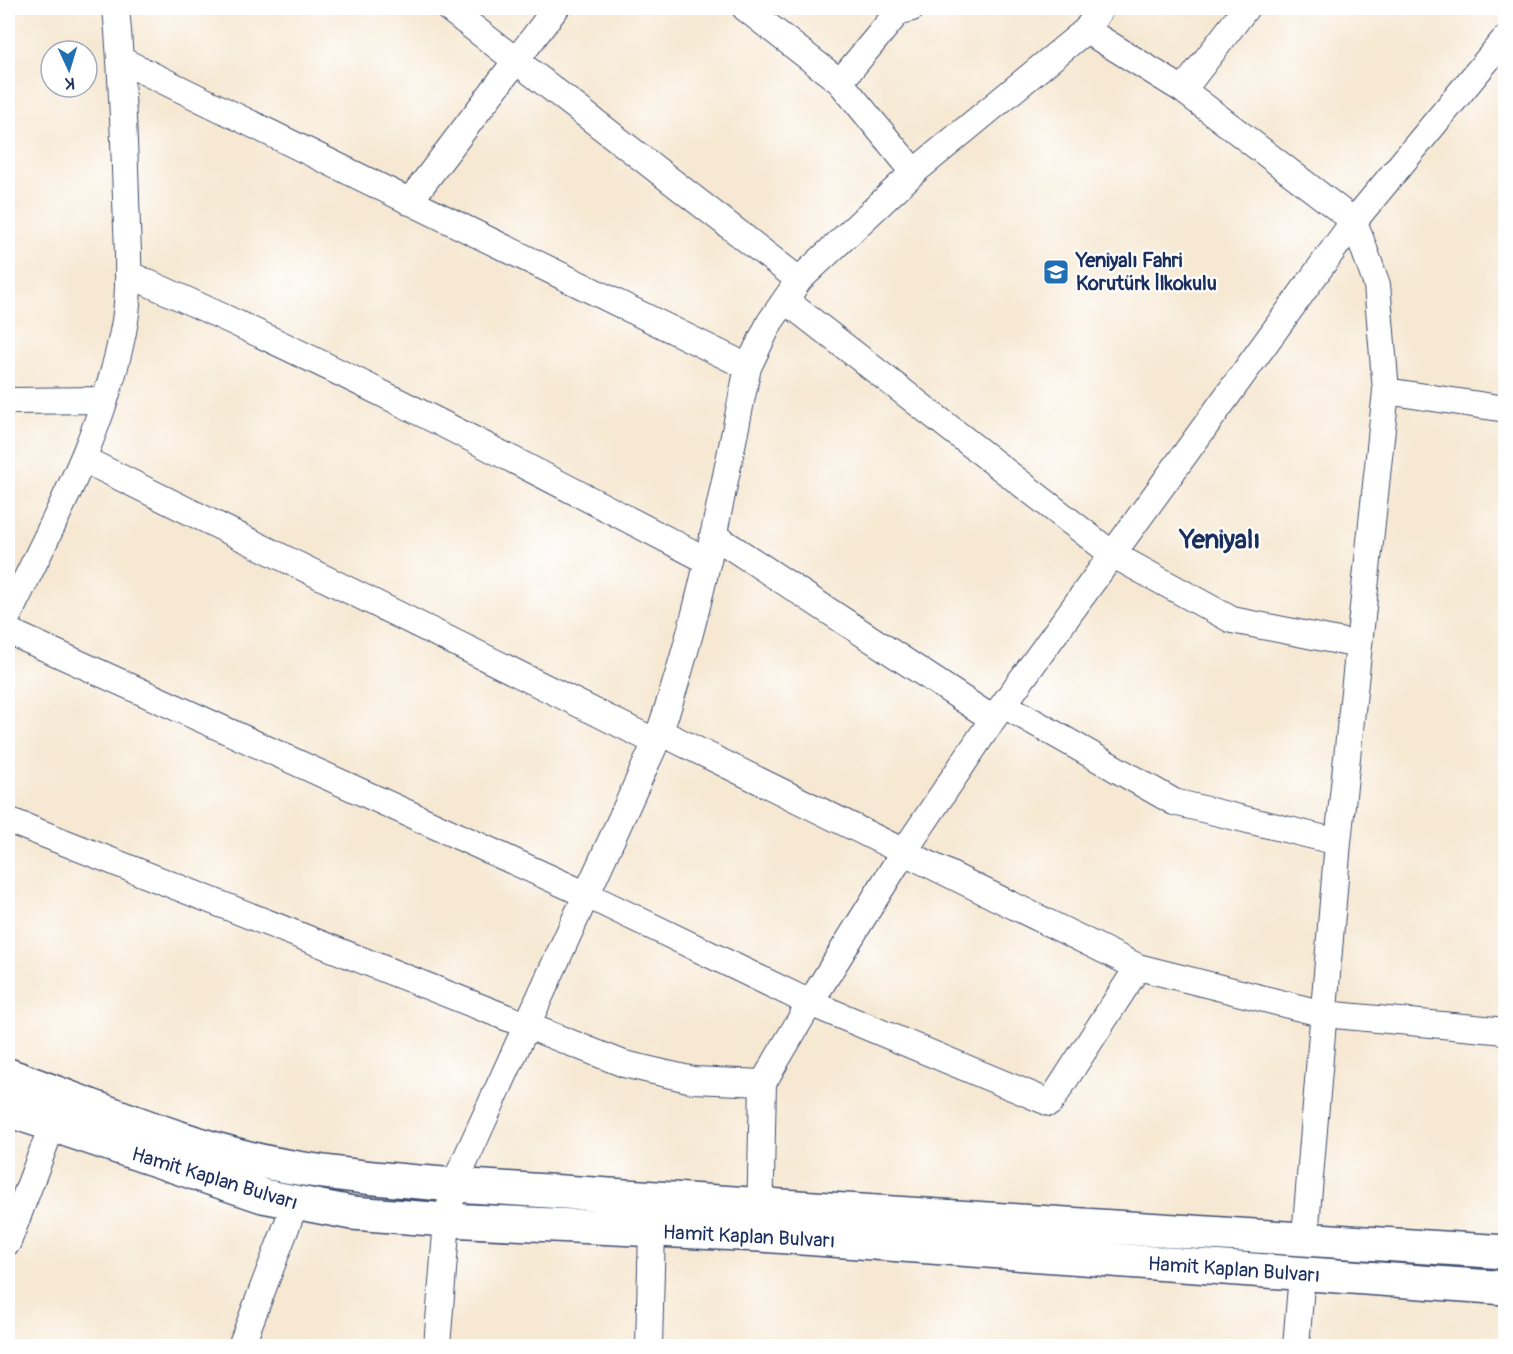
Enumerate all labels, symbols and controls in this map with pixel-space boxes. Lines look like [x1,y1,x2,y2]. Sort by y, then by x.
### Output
north arrow [39,39,99,99]
text: K [64,73,75,93]
place label: Yeniyalı Fahri Korutürk İlkokulu [1075,248,1217,296]
school or university icon: Yeniyalı Fahri Korutürk İlkokulu [1041,257,1071,287]
district label: Yeniyalı [1179,524,1260,556]
street label: Hamit Kaplan Bulvarı [129,1141,301,1216]
street label: Hamit Kaplan Bulvarı [662,1220,836,1253]
street label: Hamit Kaplan Bulvarı [1147,1251,1321,1288]

